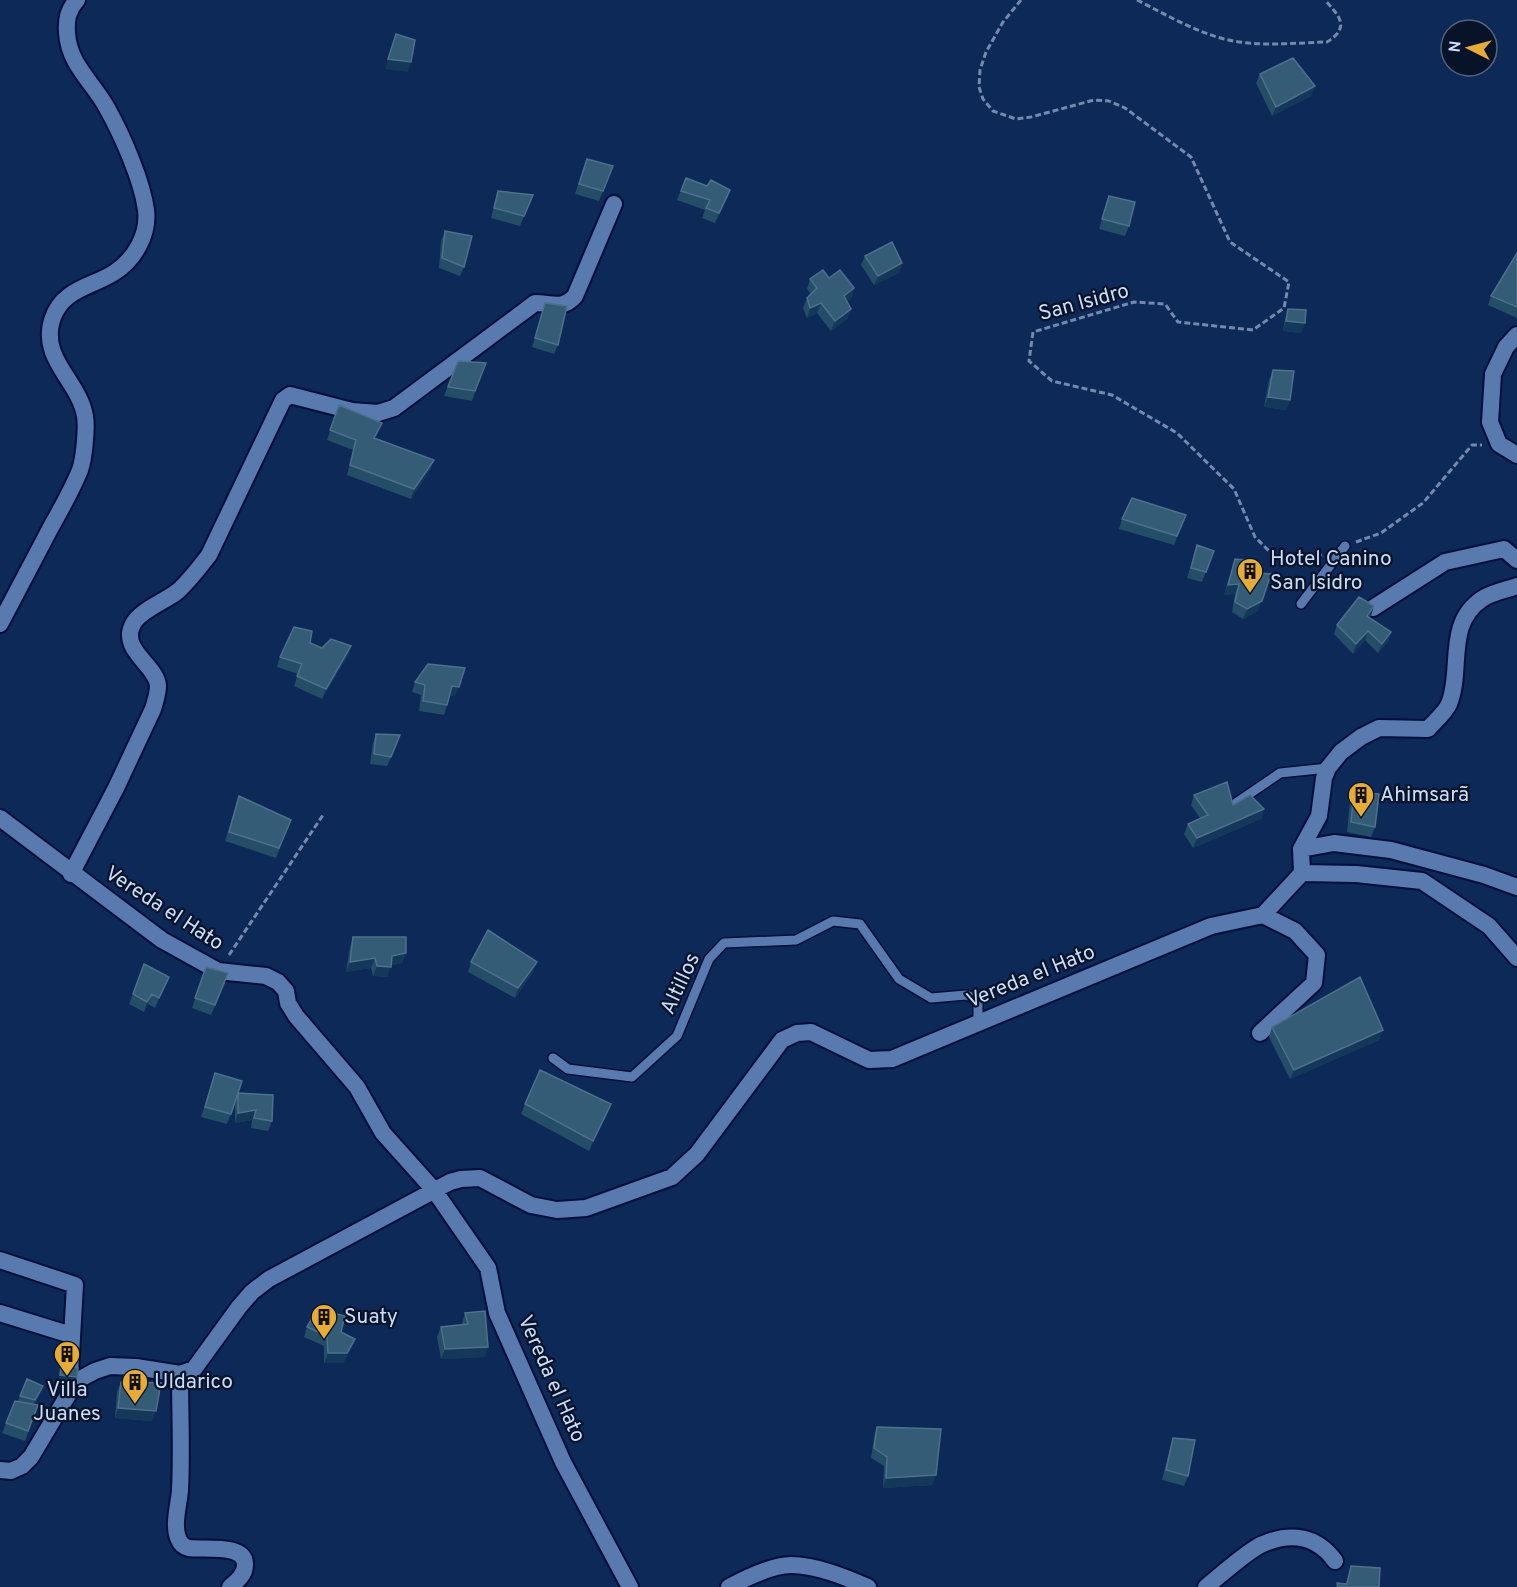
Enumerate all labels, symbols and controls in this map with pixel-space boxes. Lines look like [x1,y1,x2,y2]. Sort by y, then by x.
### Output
north arrow [1439,18,1499,78]
text: N [1446,40,1467,53]
street label: San Isidro [1036,278,1132,328]
place label: Hotel Canino San Isidro [1270,546,1392,597]
building icon: Hotel Canino San Isidro [1235,556,1265,594]
building icon: Ahimsarã [1346,780,1376,818]
place label: Ahimsarã [1380,782,1469,809]
street label: Vereda el Hato [99,861,229,957]
street label: Vereda el Hato [963,939,1099,1015]
street label: Altillos [655,949,707,1019]
building icon: Suaty [309,1302,339,1340]
place label: Suaty [344,1304,398,1331]
street label: Vereda el Hato [511,1311,591,1447]
building icon: Villa Juanes [52,1339,82,1377]
building icon: Uldarico [120,1367,150,1405]
place label: Uldarico [154,1369,233,1396]
place label: Villa Juanes [33,1377,101,1428]

